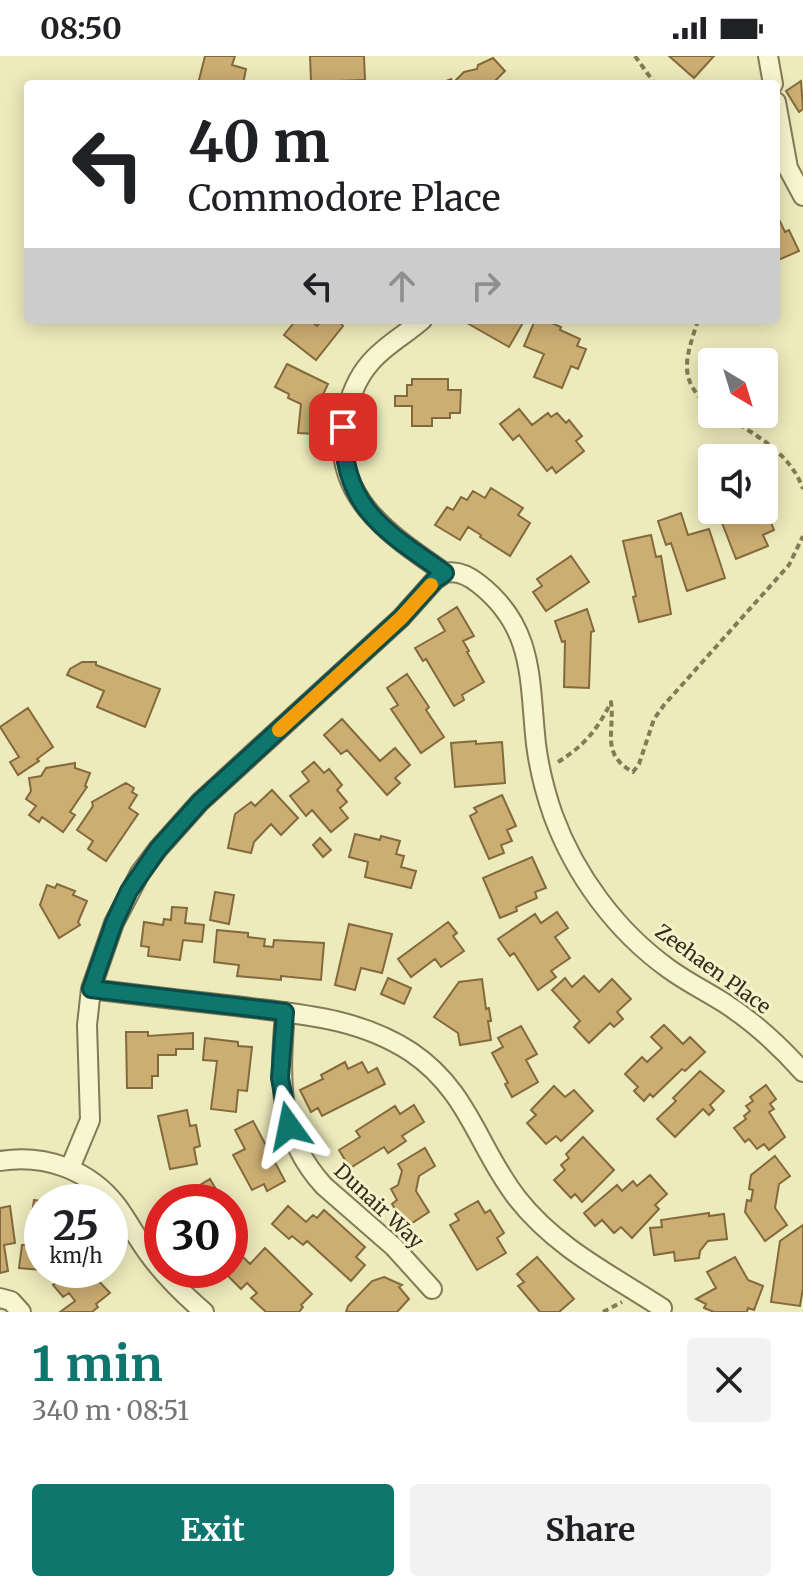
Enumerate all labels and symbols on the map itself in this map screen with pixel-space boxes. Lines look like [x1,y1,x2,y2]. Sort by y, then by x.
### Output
north arrow [698,348,778,428]
pin [309,393,377,461]
street label: Zeehaen Place [651,918,776,1019]
position arrow [247,1084,331,1168]
street label: Dunair Way [329,1158,430,1254]
speed limit sign: 30 [144,1184,248,1288]

